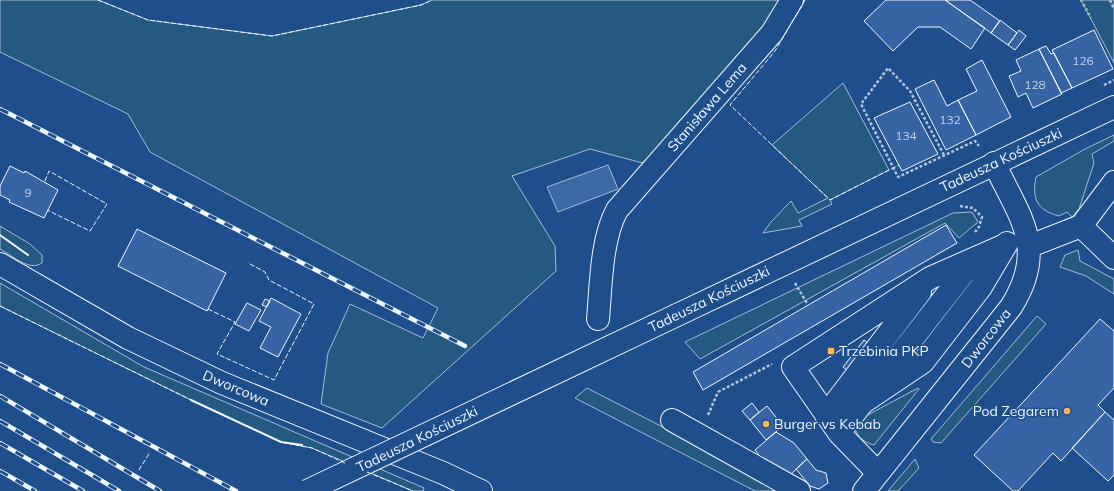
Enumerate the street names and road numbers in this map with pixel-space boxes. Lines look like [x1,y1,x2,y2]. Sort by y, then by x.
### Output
street label: Stanisława Lema [663,59,751,155]
street label: Tadeusza Kościuszki [937,124,1065,196]
street label: Tadeusza Kościuszki [645,262,773,336]
street label: Dworcowa [957,305,1015,371]
street label: Dworcowa [200,366,272,410]
street label: Tadeusza Kościuszki [353,402,481,476]

